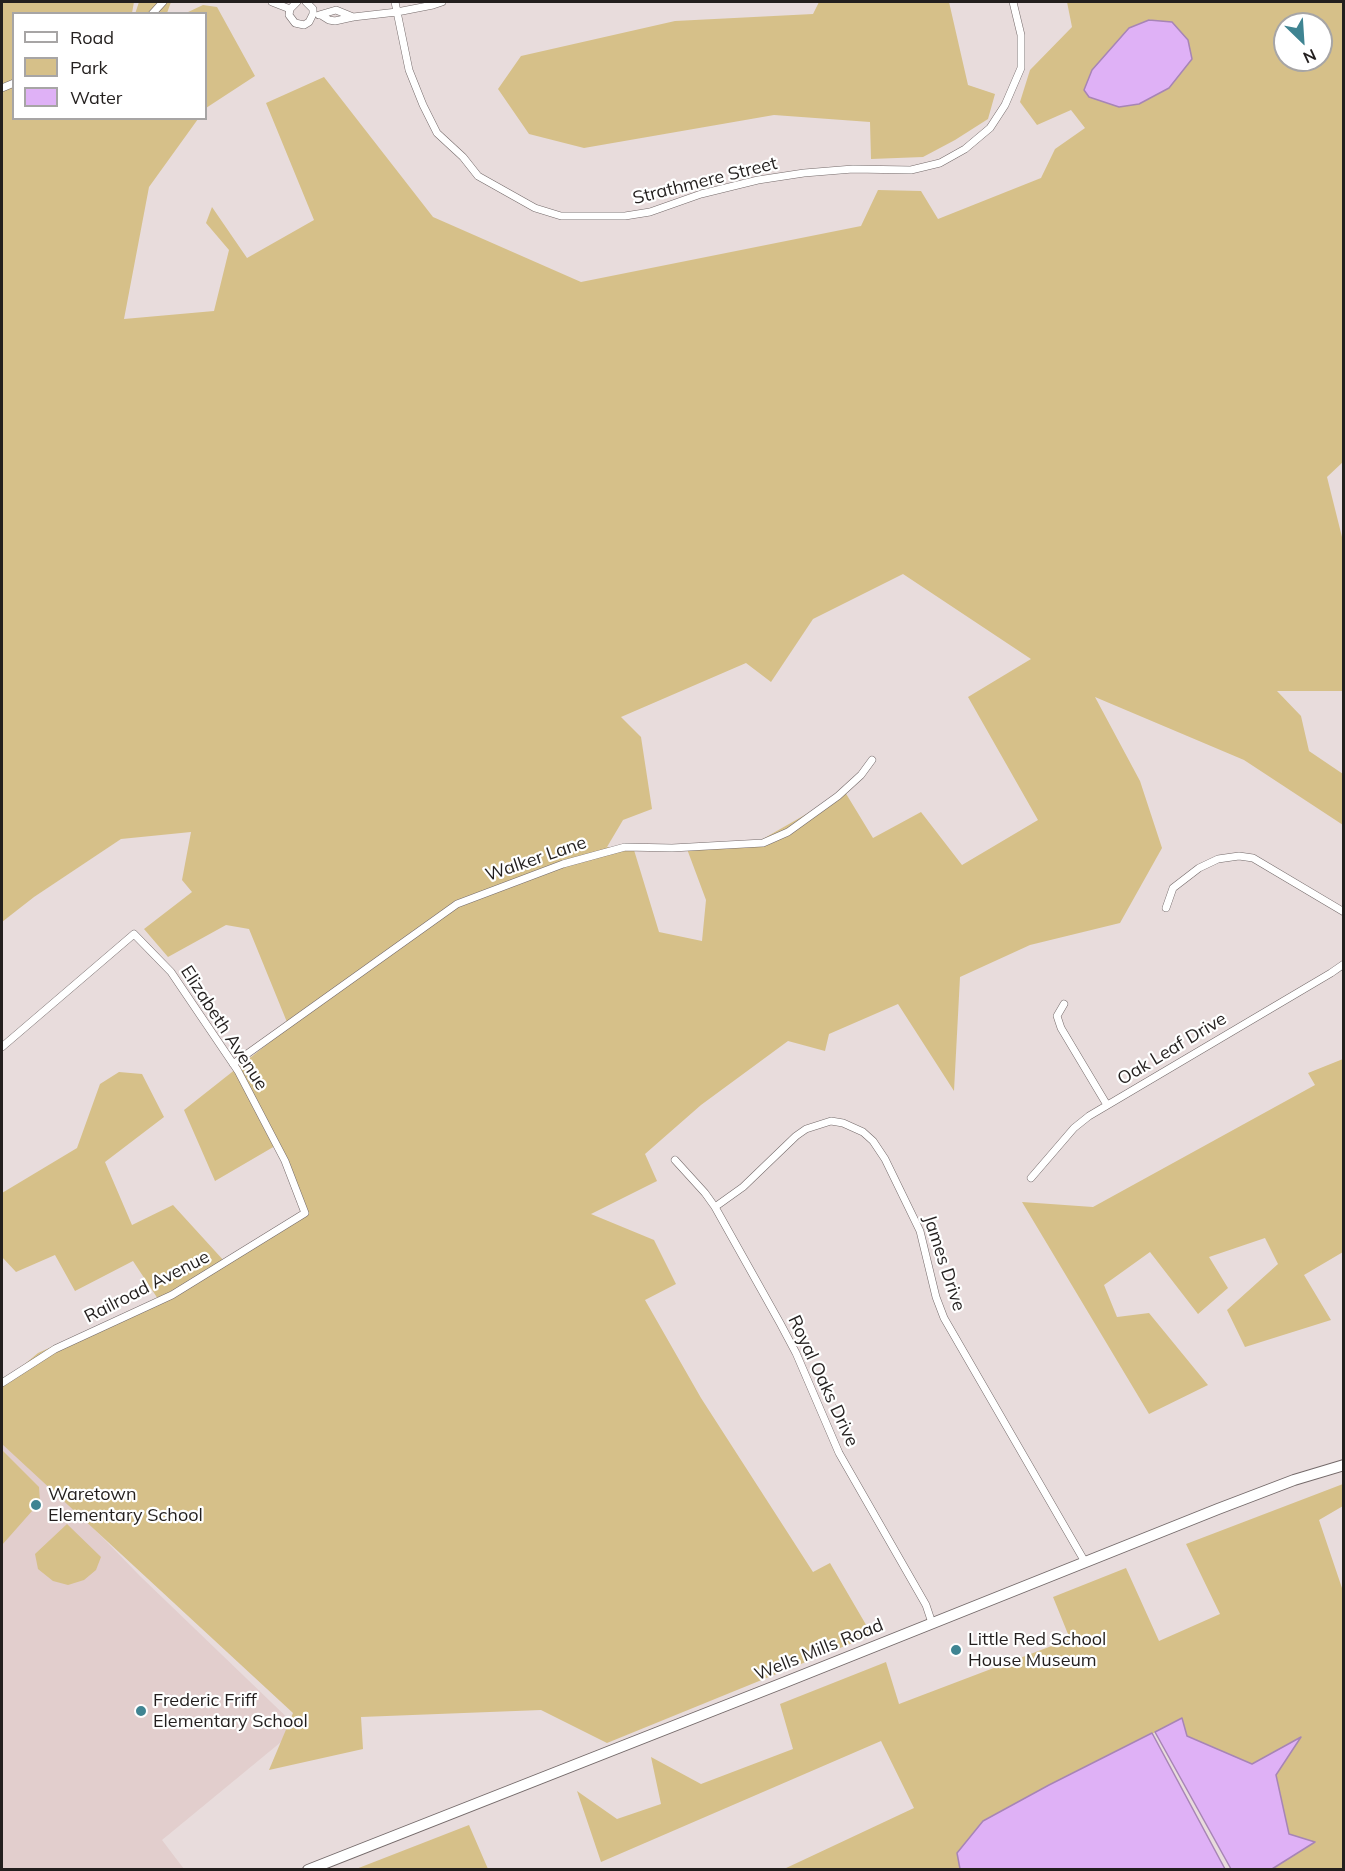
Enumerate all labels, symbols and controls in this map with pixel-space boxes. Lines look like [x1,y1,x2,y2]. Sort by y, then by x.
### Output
legend [12,12,207,120]
north arrow [1273,12,1333,72]
text: Road [70,26,114,49]
text: N [1300,45,1319,68]
text: Park [70,56,108,79]
text: Water [70,86,122,109]
street label: Strathmere Street [631,153,779,209]
street label: Walker Lane [483,832,589,886]
street label: Elizabeth Avenue [176,962,272,1094]
street label: Oak Leaf Drive [1114,1008,1230,1090]
street label: James Drive [918,1212,970,1314]
street label: Railroad Avenue [81,1246,213,1328]
street label: Royal Oaks Drive [783,1312,863,1450]
place label: Waretown Elementary School [48,1484,203,1526]
marker: Waretown Elementary School [29,1498,43,1512]
street label: Wells Mills Road [751,1614,887,1686]
place label: Little Red School House Museum [968,1629,1106,1672]
marker: Little Red School House Museum [949,1643,963,1657]
place label: Frederic Friff Elementary School [153,1690,308,1732]
marker: Frederic Friff Elementary School [134,1704,148,1718]

